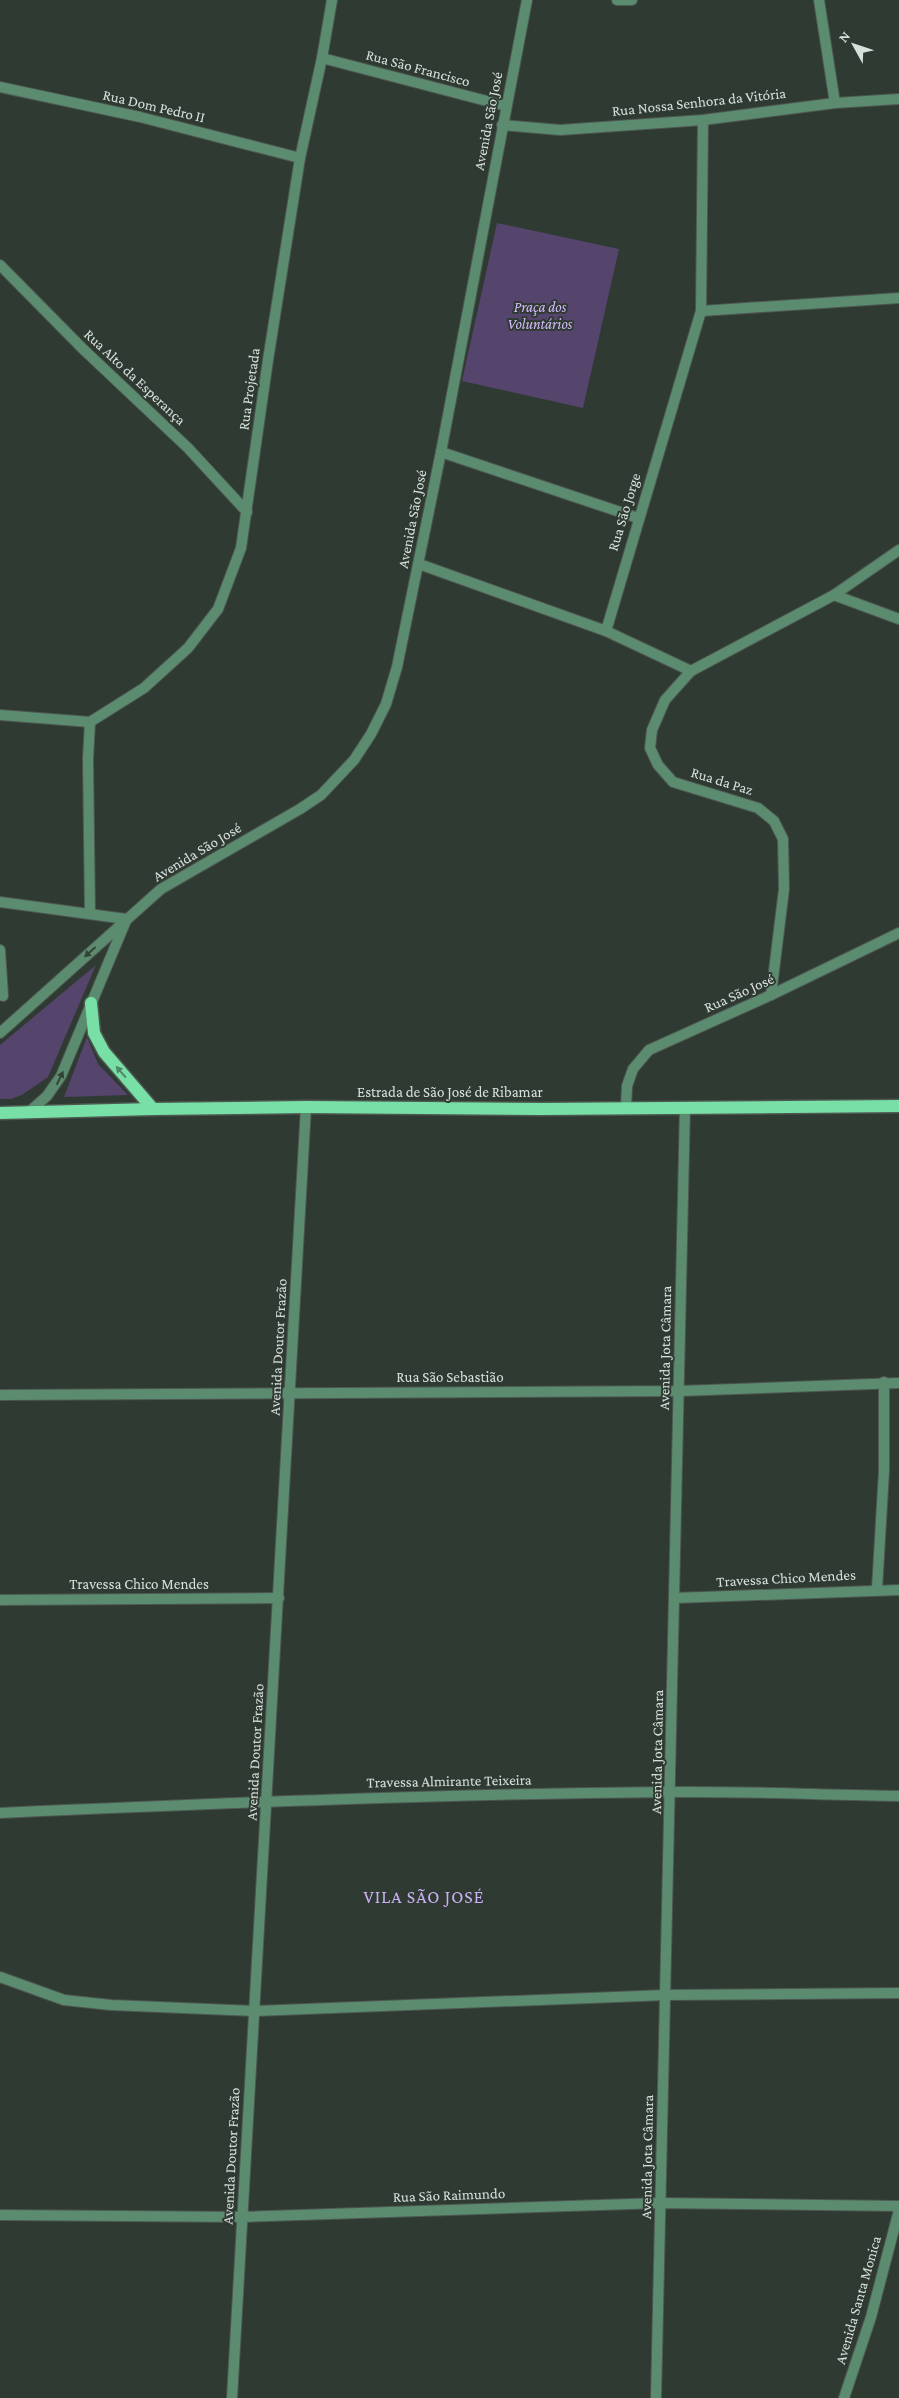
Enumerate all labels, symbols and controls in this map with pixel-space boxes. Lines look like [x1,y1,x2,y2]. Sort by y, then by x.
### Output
north arrow [829,20,879,70]
text: N [835,27,854,45]
street label: Rua São Francisco [364,46,472,90]
street label: Avenida São José [471,70,506,172]
street label: Rua Nossa Senhora da Vitória [611,85,787,119]
street label: Rua Dom Pedro II [101,86,207,126]
park label: Praça dos Voluntários [508,299,573,332]
street label: Rua Alto da Esperança [80,326,189,429]
street label: Rua Projetada [235,347,264,431]
street label: Avenida São José [395,468,430,570]
street label: Rua São Jorge [605,471,645,553]
street label: Rua da Paz [689,764,755,798]
street label: Avenida São José [150,819,245,885]
one-way arrow [84,946,96,958]
street label: Rua São José [702,970,777,1016]
one-way arrow [115,1066,127,1078]
one-way arrow [56,1071,64,1085]
street label: Estrada de São José de Ribamar [357,1084,544,1101]
street label: Avenida Doutor Frazão [266,1278,290,1416]
street label: Avenida Jota Câmara [656,1286,675,1410]
street label: Rua São Sebastião [396,1369,504,1385]
street label: Travessa Chico Mendes [716,1566,856,1590]
street label: Travessa Chico Mendes [69,1576,209,1592]
street label: Avenida Doutor Frazão [243,1683,267,1821]
street label: Avenida Jota Câmara [648,1690,667,1814]
street label: Travessa Almirante Teixeira [366,1772,532,1790]
district label: VILA SÃO JOSÉ [363,1887,485,1907]
street label: Avenida Doutor Frazão [219,2087,243,2225]
street label: Avenida Jota Câmara [638,2095,657,2219]
street label: Rua São Raimundo [392,2185,506,2205]
street label: Avenida Santa Monica [832,2234,884,2366]

